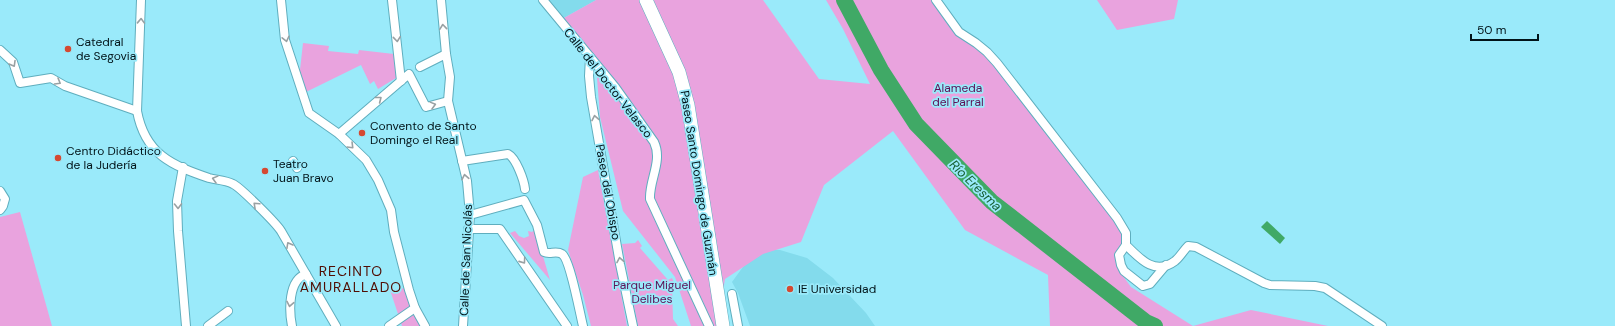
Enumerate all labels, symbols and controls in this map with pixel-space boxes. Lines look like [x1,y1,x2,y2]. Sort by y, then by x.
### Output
scale bar [1471,16,1538,42]
one-way arrow [136,18,145,24]
text: 50 m [1477,22,1506,38]
one-way arrow [439,24,448,30]
street label: Calle del Doctor Velasco [560,25,656,141]
place label: Catedral de Segovia [76,34,136,64]
one-way arrow [281,35,289,42]
one-way arrow [392,36,401,42]
marker: Catedral de Segovia [63,44,73,54]
one-way arrow [8,60,16,67]
one-way arrow [54,77,61,84]
park label: Alameda del Parral [932,80,984,110]
street label: Paseo Santo Domingo de Guzmán [676,89,722,277]
one-way arrow [374,97,381,104]
one-way arrow [429,101,436,110]
one-way arrow [592,115,600,121]
place label: Convento de Santo Domingo el Real [370,118,477,148]
marker: Convento de Santo Domingo el Real [357,128,367,138]
one-way arrow [346,141,354,149]
place label: Centro Didáctico de la Judería [66,143,161,173]
street label: Paseo del Obispo [592,143,624,241]
marker: Centro Didáctico de la Judería [53,153,63,163]
place label: Teatro Juan Bravo [273,156,334,186]
water label: Río Eresma [946,156,1005,215]
marker: Teatro Juan Bravo [260,166,270,176]
one-way arrow [462,173,470,180]
one-way arrow [212,176,218,184]
one-way arrow [253,202,261,210]
one-way arrow [174,203,182,209]
street label: Calle de San Nicolás [456,204,476,316]
one-way arrow [287,242,294,249]
one-way arrow [518,257,525,264]
one-way arrow [616,257,624,263]
district label: RECINTO AMURALLADO [300,262,402,296]
park label: Parque Miguel Delibes [613,277,691,307]
place label: IE Universidad [798,281,876,297]
marker: IE Universidad [785,284,795,294]
one-way arrow [287,301,295,307]

